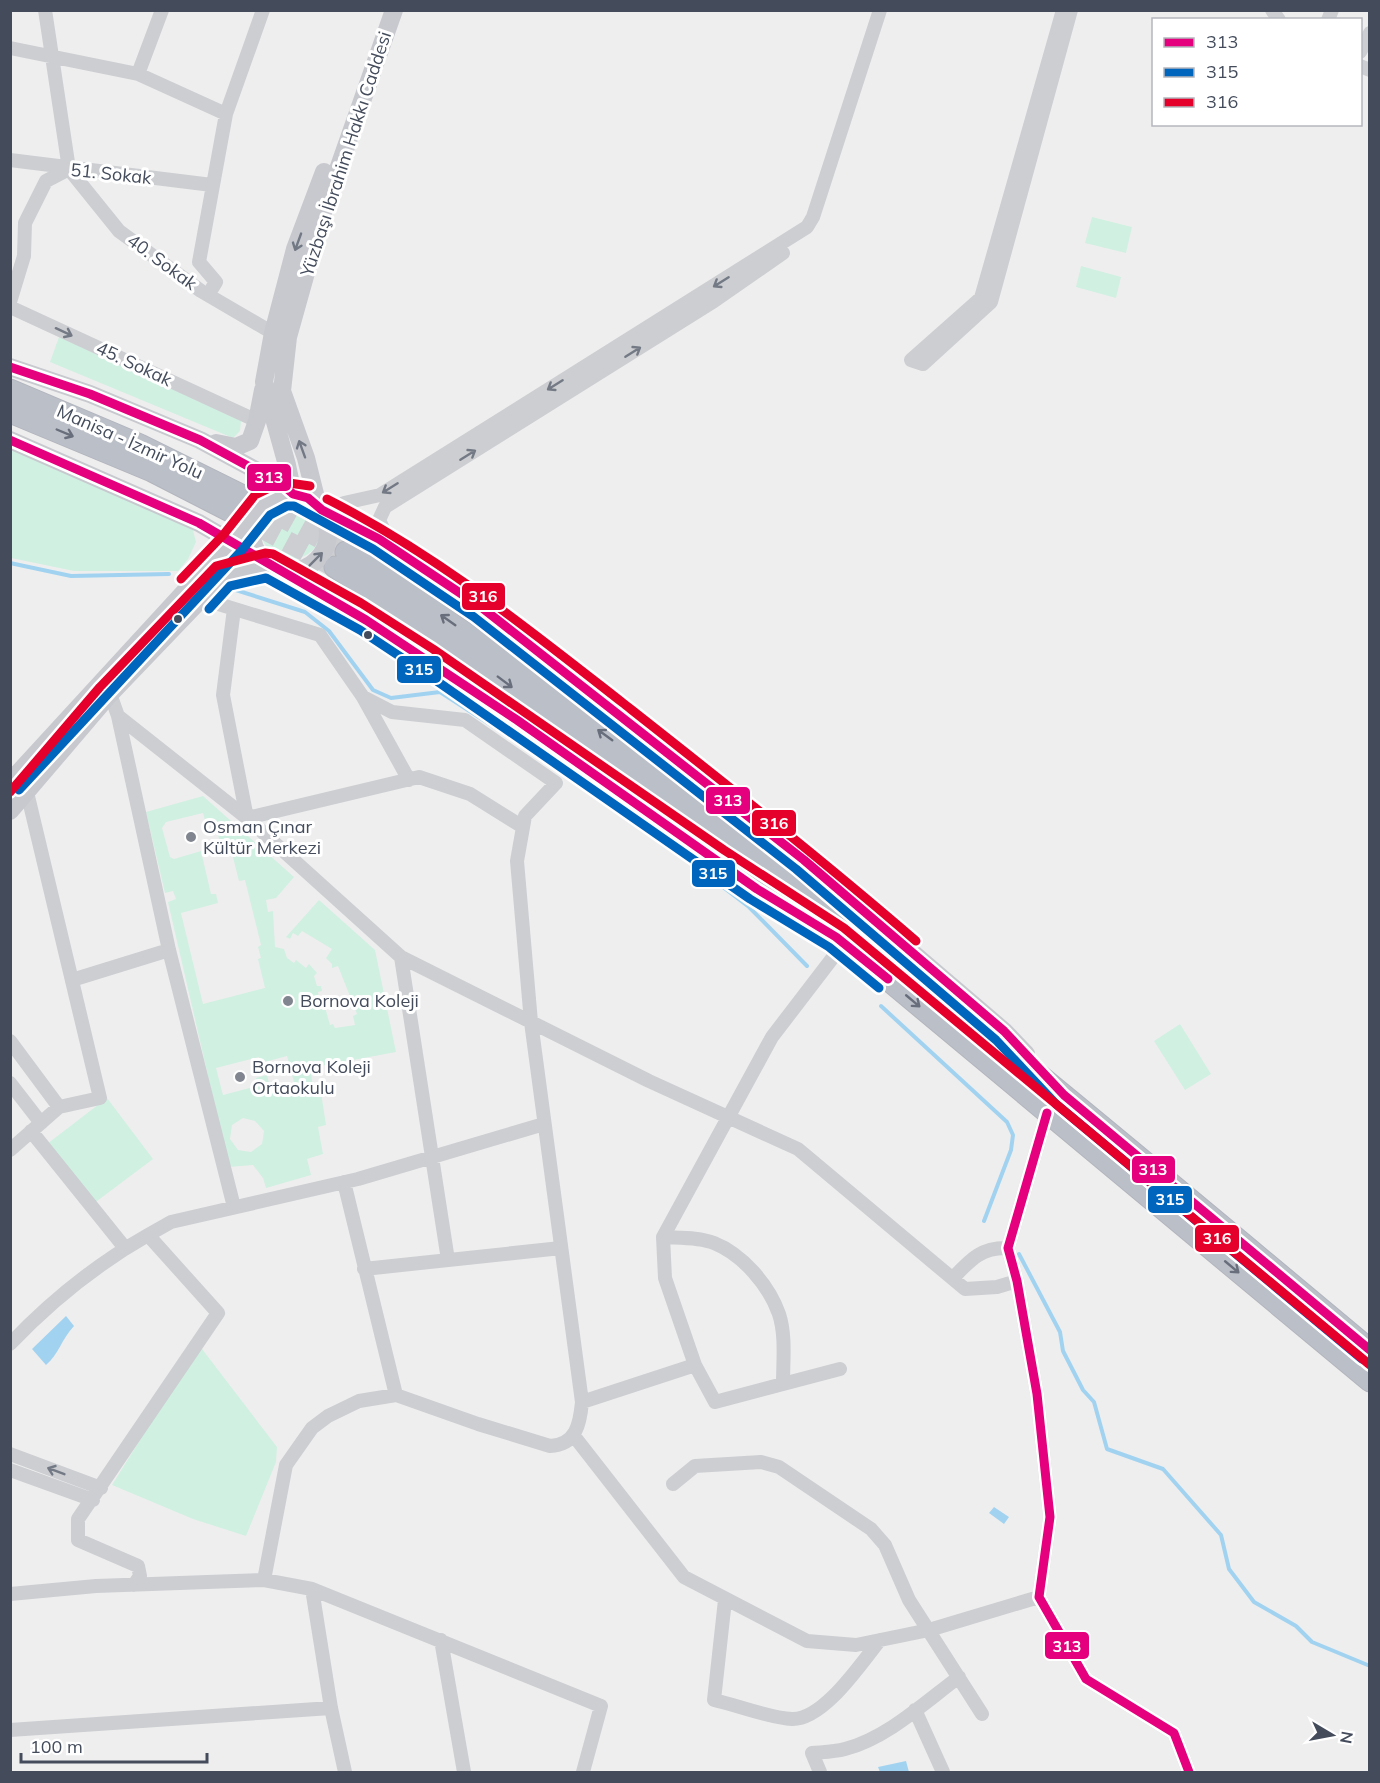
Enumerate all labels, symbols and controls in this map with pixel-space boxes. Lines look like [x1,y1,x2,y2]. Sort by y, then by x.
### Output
legend [1152,18,1362,126]
street label: Yüzbaşı İbrahim Hakkı Caddesi [295,28,396,280]
text: 313 [1206,30,1238,53]
text: 315 [1206,60,1239,83]
text: 316 [1206,90,1238,113]
street label: 51. Sokak [69,158,153,189]
street label: 40. Sokak [123,228,202,295]
one-way arrow [291,232,302,251]
one-way arrow [713,276,730,288]
one-way arrow [54,327,72,338]
street label: 45. Sokak [93,336,176,391]
one-way arrow [624,345,641,357]
one-way arrow [547,380,564,392]
street label: Manisa - İzmir Yolu [53,399,207,484]
one-way arrow [56,429,74,440]
one-way arrow [296,440,307,459]
one-way arrow [459,449,476,461]
line badge: 313 [246,463,292,492]
text: 313 [255,467,283,487]
one-way arrow [382,483,399,495]
one-way arrow [309,551,323,566]
line badge: 316 [461,582,506,611]
text: 316 [469,586,498,606]
unlabelled marker [172,613,184,625]
one-way arrow [440,614,457,626]
unlabelled marker [362,629,374,641]
line badge: 315 [396,655,442,684]
text: 315 [405,659,434,679]
one-way arrow [497,675,513,688]
one-way arrow [598,729,614,741]
line badge: 313 [705,786,751,815]
text: 313 [714,790,742,810]
line badge: 316 [751,809,797,837]
text: 316 [760,813,789,833]
place label: Osman Çınar Kültür Merkezi [203,815,321,859]
marker: Osman Çınar Kültür Merkezi [184,830,198,844]
line badge: 315 [691,859,736,888]
text: 315 [699,863,728,883]
place label: Bornova Koleji [300,989,419,1012]
marker: Bornova Koleji [281,994,295,1008]
one-way arrow [905,994,921,1007]
place label: Bornova Koleji Ortaokulu [252,1055,371,1099]
marker: Bornova Koleji Ortaokulu [233,1070,247,1084]
line badge: 313 [1131,1155,1176,1184]
text: 313 [1139,1159,1167,1179]
line badge: 315 [1147,1185,1193,1214]
text: 315 [1156,1189,1185,1209]
line badge: 316 [1194,1224,1240,1253]
text: 316 [1203,1228,1232,1248]
one-way arrow [1224,1260,1239,1274]
one-way arrow [47,1465,65,1476]
line badge: 313 [1044,1631,1090,1660]
text: 313 [1053,1636,1081,1656]
north arrow [1302,1705,1362,1765]
scale bar [21,1726,207,1764]
text: N [1336,1730,1358,1745]
text: 100 m [30,1735,83,1758]

